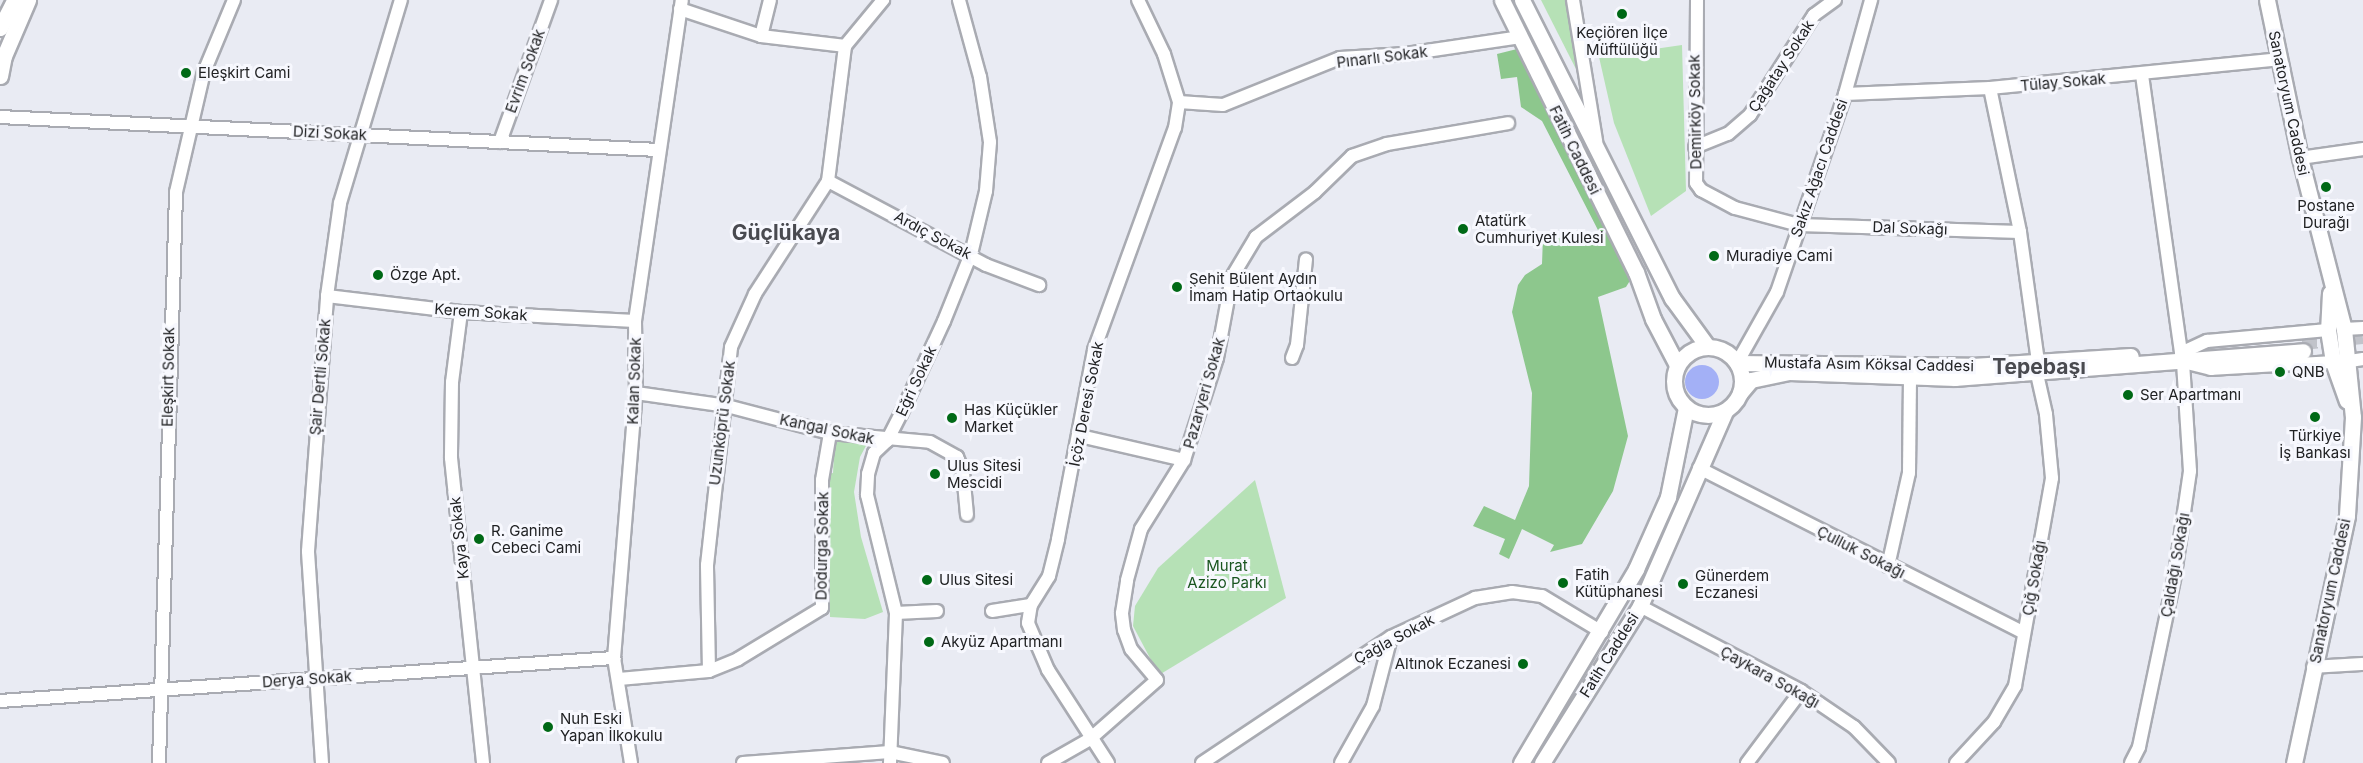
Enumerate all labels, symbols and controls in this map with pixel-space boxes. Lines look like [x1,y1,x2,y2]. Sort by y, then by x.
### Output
marker: Keçiören İlçe Müftülüğü [1615,7,1629,21]
street label: Çağatay Sokak [1744,17,1818,115]
place label: Keçiören İlçe Müftülüğü [1576,23,1668,58]
street label: Evrim Sokak [502,27,548,115]
street label: Sanatoryum Caddesi [2265,29,2313,177]
street label: Pınarlı Sokak [1336,42,1428,72]
street label: Demirköy Sokak [1685,54,1705,170]
place label: Eleşkirt Cami [198,64,290,82]
marker: Eleşkirt Cami [179,66,193,80]
street label: Tülay Sokak [2019,69,2107,95]
street label: Sakız Ağacı Caddesi [1787,97,1851,239]
street label: Fatih Caddesi [1546,103,1604,197]
street label: Dizi Sokak [293,122,367,144]
marker: Postane Durağı [2319,180,2333,194]
place label: Postane Durağı [2297,196,2355,231]
street label: Ardıç Sokak [891,207,975,263]
place label: Atatürk Cumhuriyet Kulesi [1475,211,1604,246]
street label: Dal Sokağı [1872,218,1948,238]
district label: Güçlükaya [732,220,840,246]
marker: Atatürk Cumhuriyet Kulesi [1456,222,1470,236]
place label: Muradiye Cami [1726,247,1833,265]
marker: Muradiye Cami [1707,249,1721,263]
place label: Özge Apt. [390,266,460,284]
marker: Özge Apt. [371,268,385,282]
place label: Şehit Bülent Aydın İmam Hatip Ortaokulu [1189,269,1343,304]
marker: Şehit Bülent Aydın İmam Hatip Ortaokulu [1170,280,1184,294]
street label: Kerem Sokak [434,300,528,324]
street label: Şair Dertli Sokak [306,318,334,436]
street label: Eleşkirt Sokak [158,327,178,427]
street label: Pazaryeri Sokak [1180,335,1228,451]
street label: Kalan Sokak [623,337,645,425]
street label: İçöz Deresi Sokak [1065,340,1107,468]
street label: Eğri Sokak [892,343,940,419]
street label: Mustafa Asım Köksal Caddesi [1764,353,1974,375]
district label: Tepebaşı [1992,354,2086,380]
street label: Uzunköprü Sokak [705,360,739,486]
place label: QNB [2292,363,2325,381]
marker: QNB [2273,365,2287,379]
place label: Ser Apartmanı [2140,386,2241,404]
marker: Ser Apartmanı [2121,388,2135,402]
place label: Has Küçükler Market [964,400,1058,435]
street label: Kangal Sokak [778,410,876,448]
marker: Türkiye İş Bankası [2308,410,2322,424]
marker: Has Küçükler Market [945,411,959,425]
place label: Türkiye İş Bankası [2279,426,2351,461]
place label: Ulus Sitesi Mescidi [947,456,1021,491]
marker: Ulus Sitesi Mescidi [928,467,942,481]
street label: Dodurga Sokak [812,492,832,600]
street label: Kaya Sokak [446,496,472,580]
street label: Çaldağı Sokağı [2157,511,2193,619]
street label: Sanatoryum Caddesi [2306,517,2354,665]
place label: R. Ganime Cebeci Cami [491,521,581,556]
street label: Çulluk Sokağı [1814,522,1908,582]
marker: R. Ganime Cebeci Cami [472,532,486,546]
street label: Çığ Sokağı [2019,539,2049,617]
park label: Murat Azizo Parkı [1187,556,1267,591]
place label: Fatih Kütüphanesi [1575,565,1663,600]
place label: Günerdem Eczanesi [1695,566,1769,601]
place label: Ulus Sitesi [939,571,1013,589]
marker: Ulus Sitesi [920,573,934,587]
marker: Fatih Kütüphanesi [1556,576,1570,590]
marker: Günerdem Eczanesi [1676,577,1690,591]
street label: Fatih Caddesi [1576,609,1642,701]
street label: Çağla Sokak [1351,610,1437,668]
place label: Akyüz Apartmanı [941,633,1062,651]
marker: Akyüz Apartmanı [922,635,936,649]
street label: Çaykara Sokağı [1717,642,1823,712]
place label: Altınok Eczanesi [1395,655,1511,673]
marker: Altınok Eczanesi [1516,657,1530,671]
street label: Derya Sokak [262,667,352,691]
place label: Nuh Eski Yapan İlkokulu [560,709,663,744]
marker: Nuh Eski Yapan İlkokulu [541,720,555,734]

